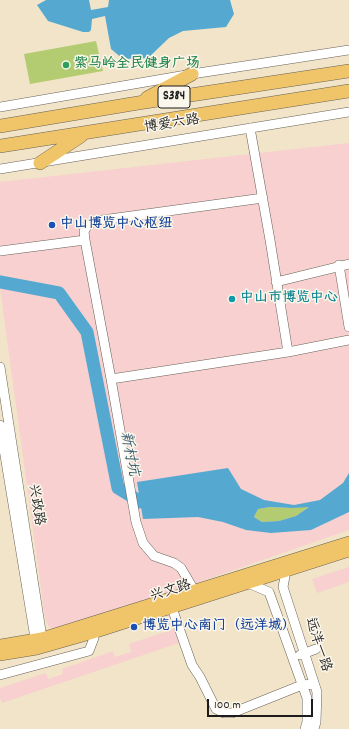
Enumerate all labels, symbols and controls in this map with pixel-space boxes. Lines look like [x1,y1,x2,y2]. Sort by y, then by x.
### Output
place label: 紫马岭全民健身广场 [74,57,200,73]
marker: 紫马岭全民健身广场 [61,60,71,70]
road number: S384 [158,86,190,108]
street label: 博爱六路 [143,112,201,138]
place label: 中山博览中心枢纽 [60,217,172,233]
marker: 中山博览中心枢纽 [47,220,57,230]
place label: 中山市博览中心 [240,291,338,307]
marker: 中山市博览中心 [227,294,237,304]
water label: 新村坑 [115,430,141,478]
street label: 兴政路 [23,483,47,527]
street label: 兴文路 [148,578,194,606]
street label: 远洋一路 [300,616,334,674]
place label: 博览中心南门（远洋城） [142,619,296,635]
marker: 博览中心南门（远洋城） [129,622,139,632]
scale bar [209,691,315,717]
text: 100 m [214,697,241,714]

